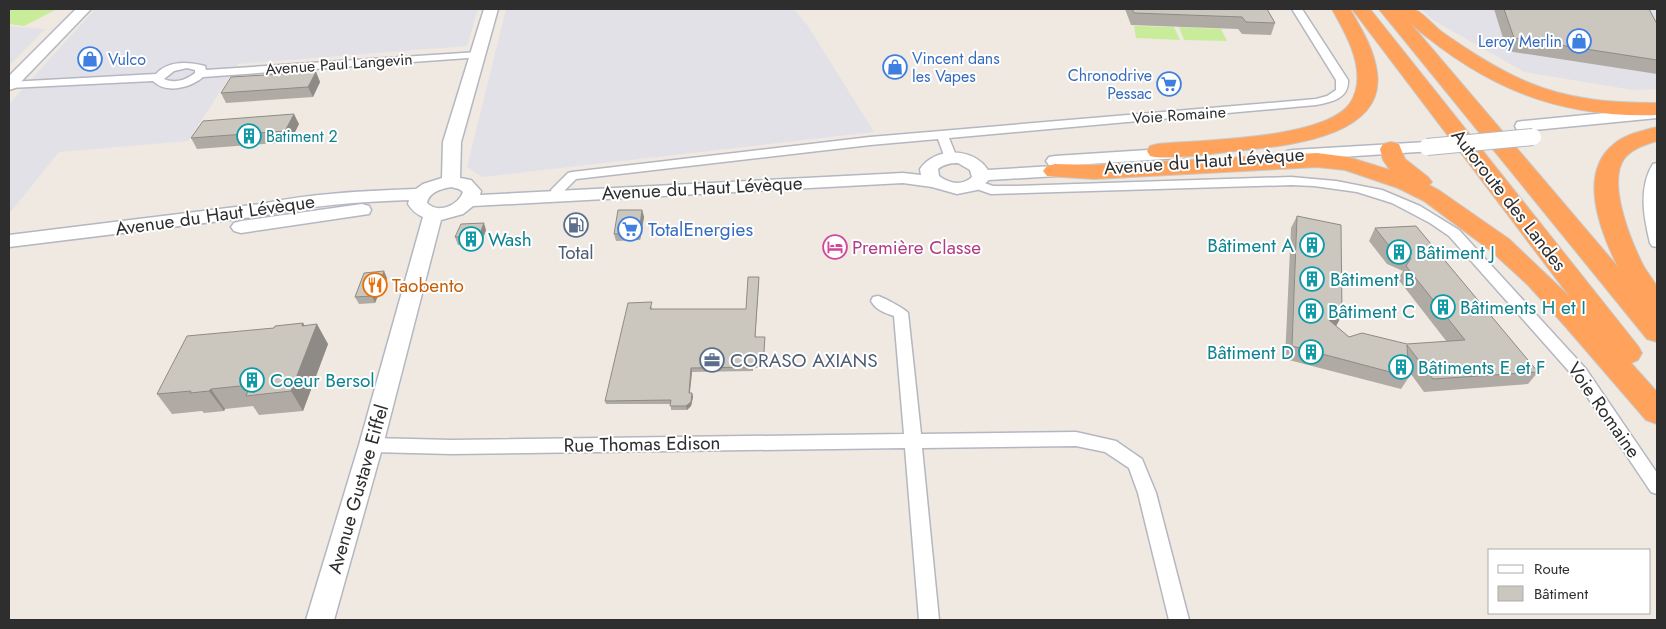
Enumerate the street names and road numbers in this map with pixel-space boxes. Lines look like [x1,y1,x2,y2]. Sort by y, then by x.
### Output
street label: Avenue Paul Langevin [265,47,413,81]
street label: Voie Romaine [1131,100,1227,130]
street label: Autoroute des Landes [1445,123,1573,277]
street label: Avenue du Haut Lévèque [1103,141,1305,181]
street label: Avenue du Haut Lévèque [601,169,803,207]
street label: Avenue du Haut Lévèque [114,188,317,242]
street label: Voie Romaine [1561,357,1647,464]
street label: Avenue Gustave Eiffel [321,401,395,577]
street label: Rue Thomas Edison [563,429,721,459]

